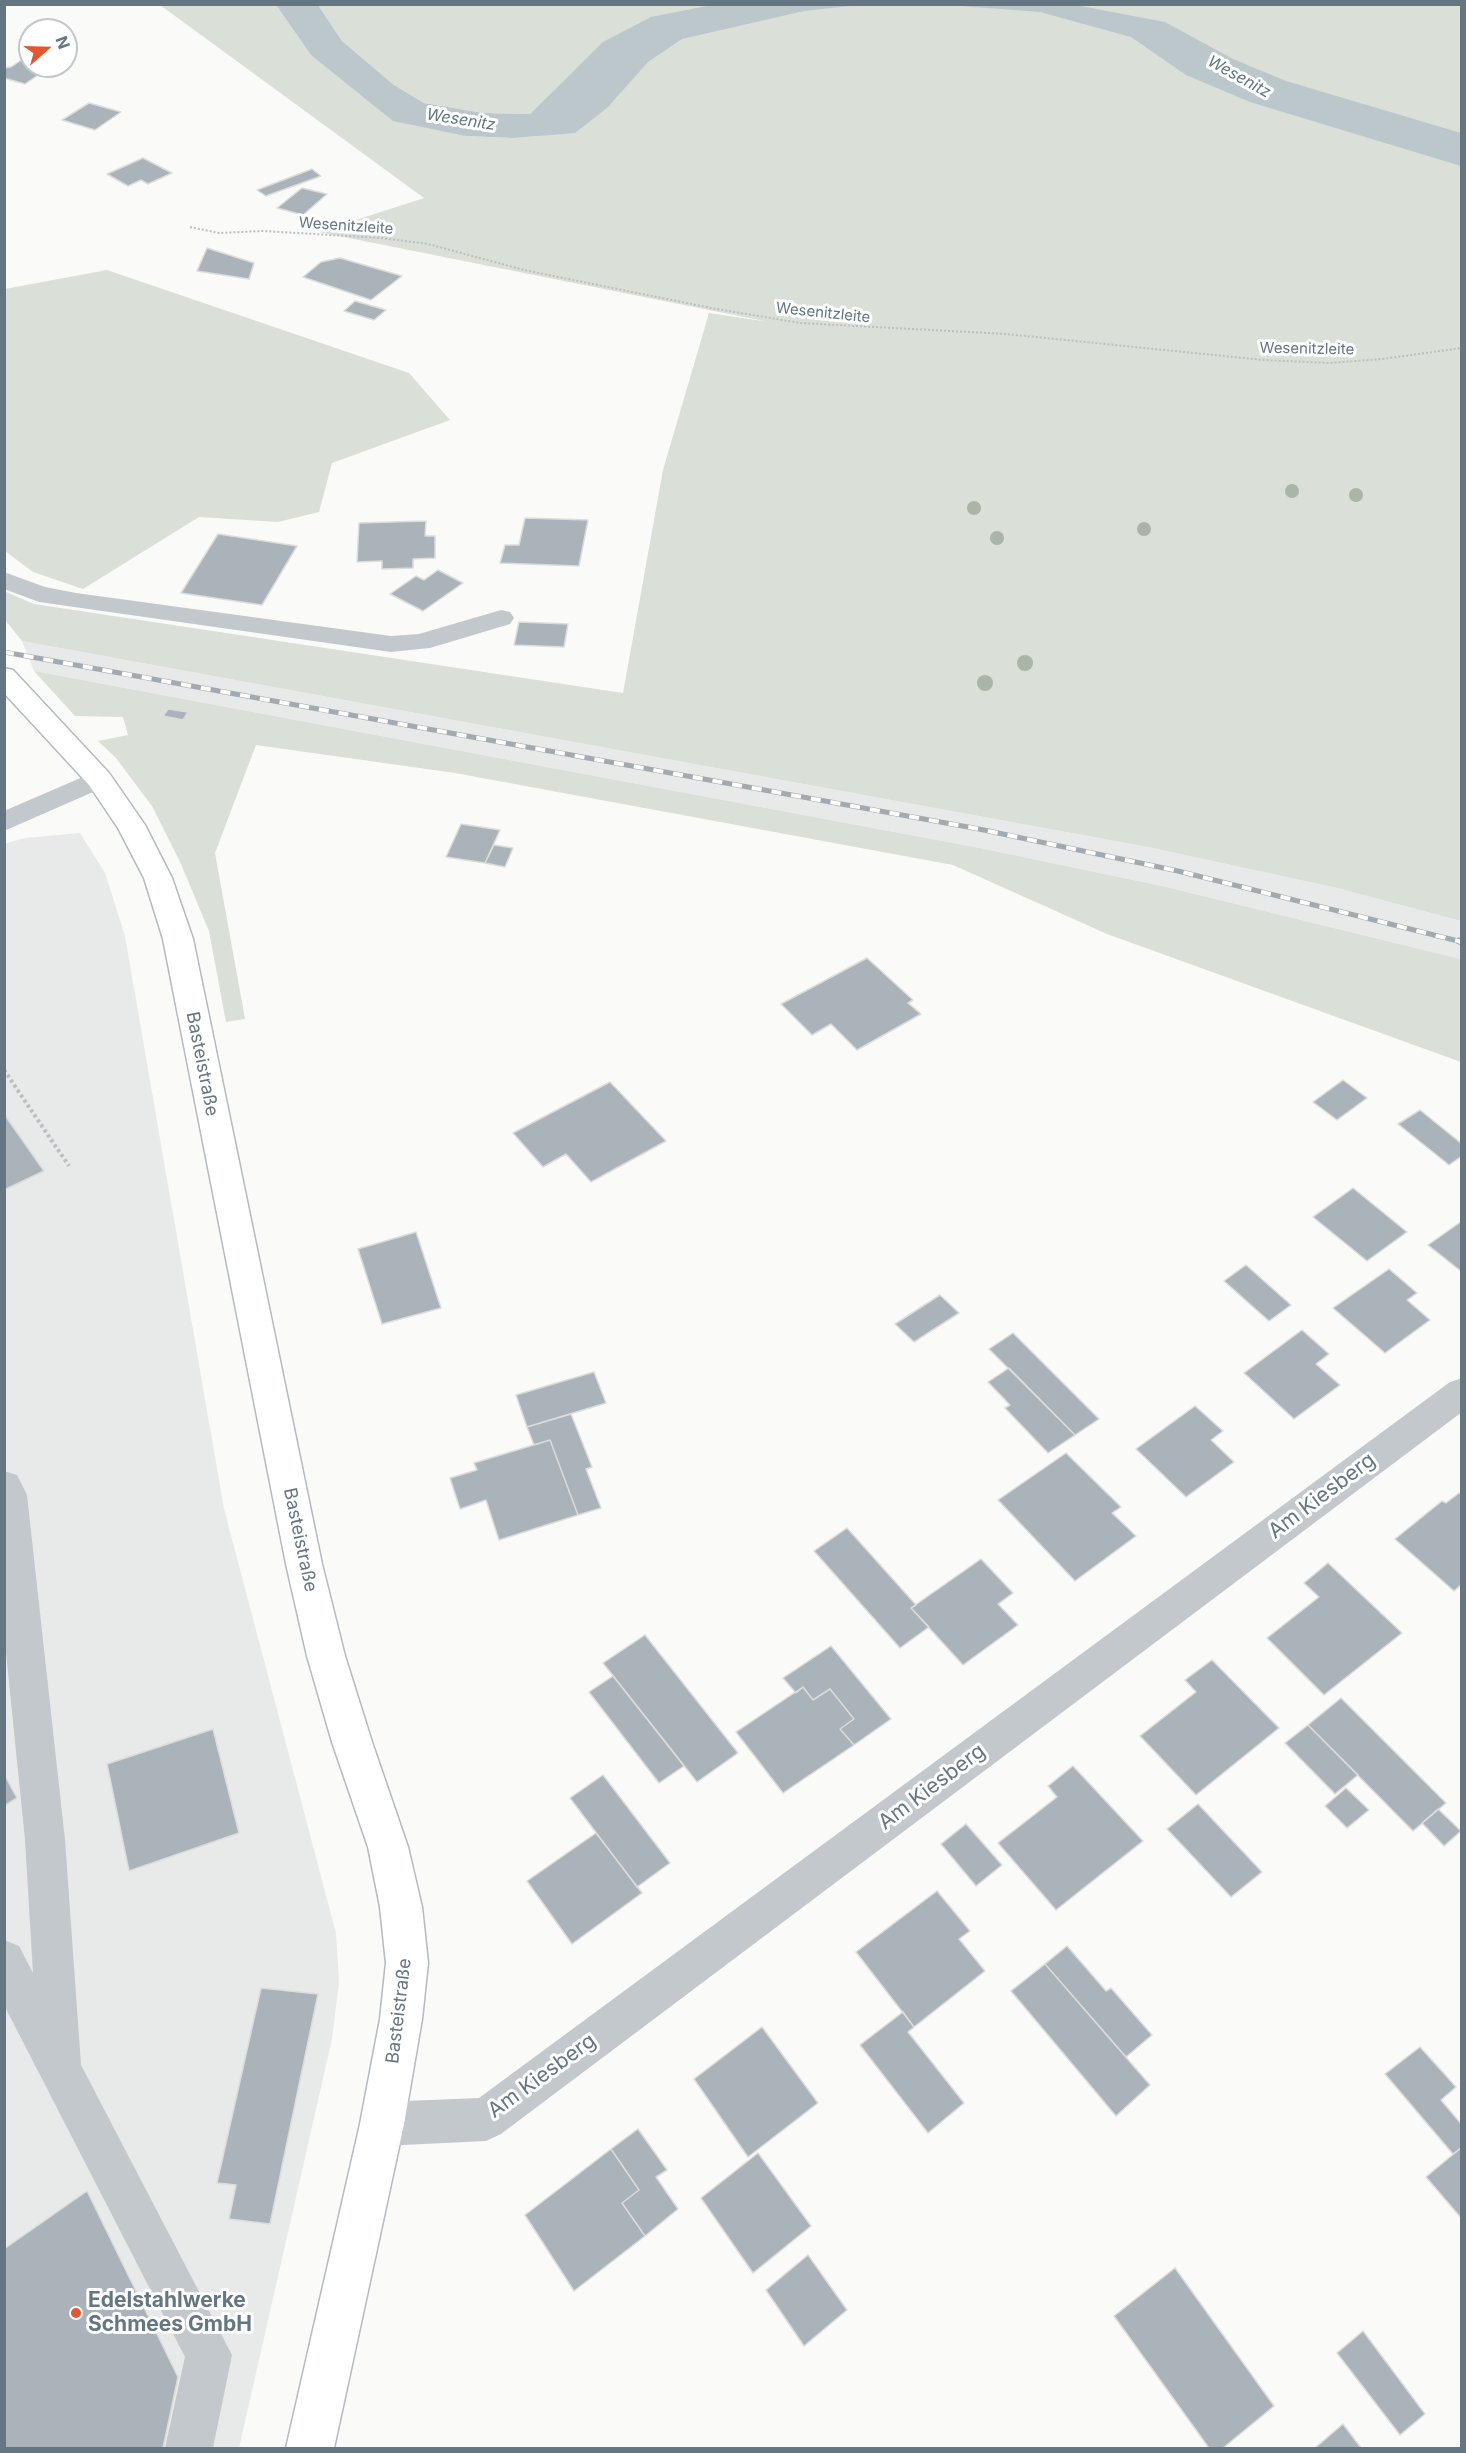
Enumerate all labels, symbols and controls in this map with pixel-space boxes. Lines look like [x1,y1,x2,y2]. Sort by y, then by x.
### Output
north arrow [18,18,78,78]
text: N [52,33,75,52]
water label: Wesenitz [1204,52,1274,102]
water label: Wesenitz [425,105,497,135]
street label: Wesenitzleite [298,214,394,238]
street label: Wesenitzleite [775,299,871,327]
street label: Wesenitzleite [1260,339,1354,359]
street label: Basteistraße [181,1010,223,1118]
street label: Am Kiesberg [1264,1448,1380,1544]
street label: Basteistraße [278,1486,322,1594]
street label: Am Kiesberg [874,1739,990,1835]
street label: Basteistraße [382,1957,416,2065]
street label: Am Kiesberg [483,2028,601,2124]
place label: Edelstahlwerke Schmees GmbH [88,2288,252,2338]
marker: Edelstahlwerke Schmees GmbH [69,2306,83,2320]

